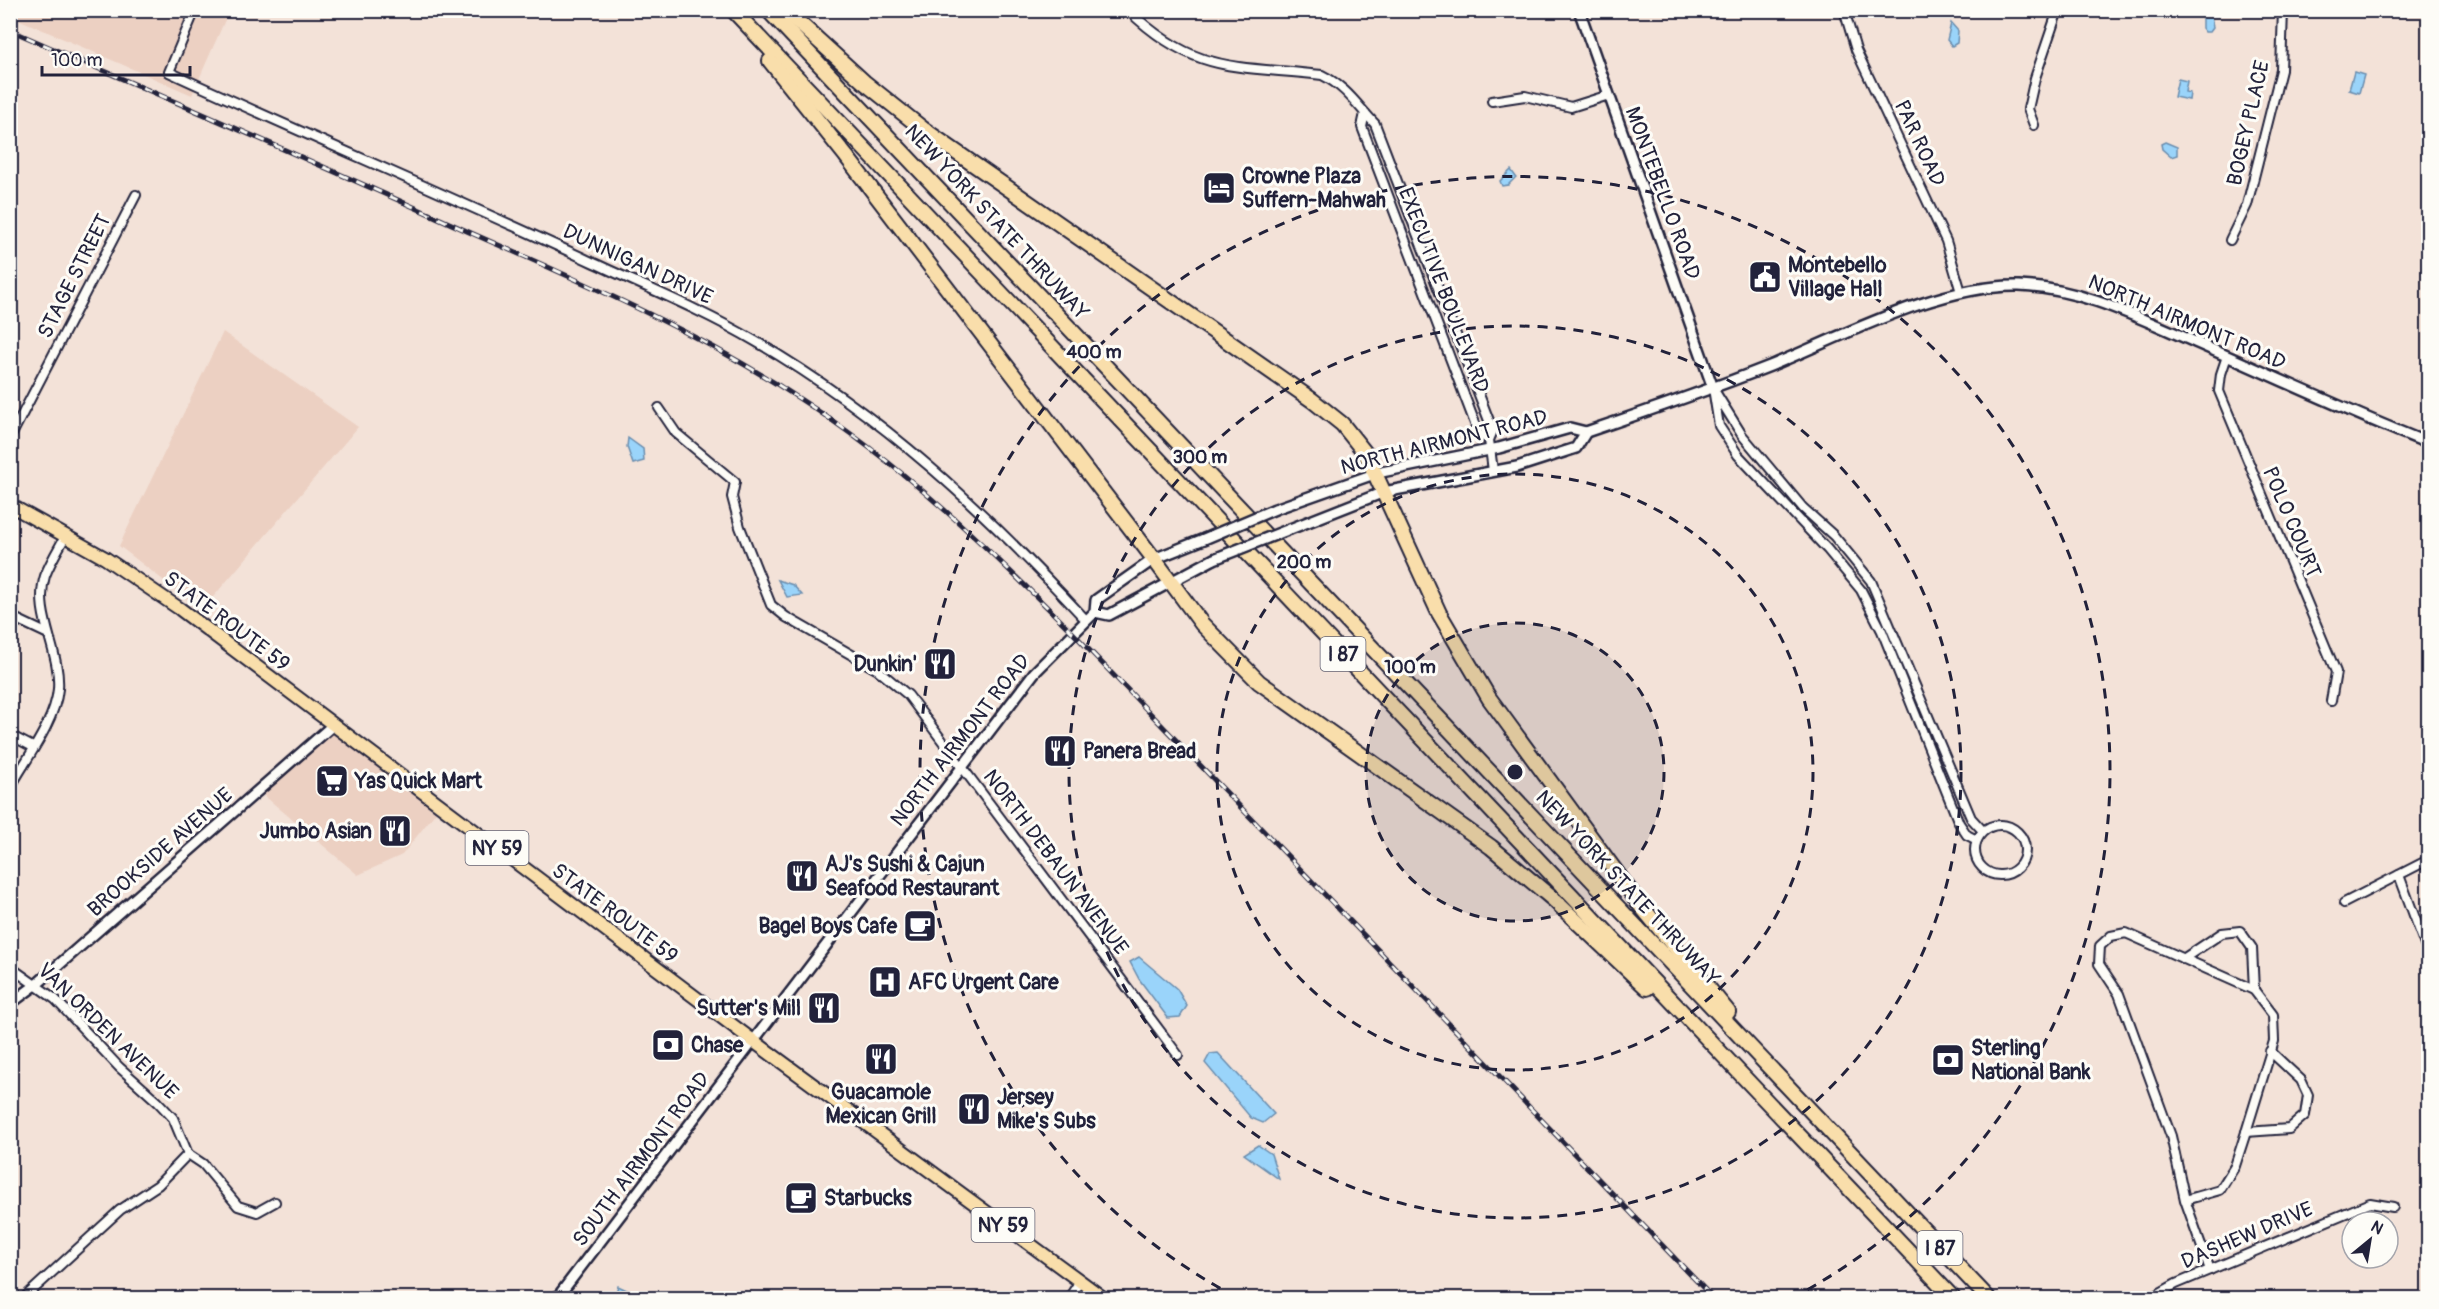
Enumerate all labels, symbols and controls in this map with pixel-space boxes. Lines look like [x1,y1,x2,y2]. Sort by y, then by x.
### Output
scale bar [42,39,190,77]
text: 100 m [51,49,103,72]
street label: BOGEY PLACE [2221,58,2276,188]
street label: PAR ROAD [1888,96,1951,191]
street label: MONTEBELLO ROAD [1619,103,1706,283]
street label: NEW YORK STATE THRUWAY [899,119,1095,326]
place label: Crowne Plaza Suffern-Mahwah [1242,163,1386,214]
hotel icon: Crowne Plaza Suffern-Mahwah [1201,170,1237,206]
street label: EXECUTIVE BOULEVARD [1392,184,1495,397]
street label: STAGE STREET [32,209,117,343]
street label: DUNNIGAN DRIVE [558,218,717,311]
place label: Montebello Village Hall [1788,252,1887,303]
public building icon: Montebello Village Hall [1747,259,1783,295]
street label: NORTH AIRMONT ROAD [2084,269,2290,376]
text: 400 m [1067,341,1121,364]
street label: NORTH AIRMONT ROAD [1338,404,1550,481]
text: 300 m [1173,446,1227,469]
street label: POLO COURT [2256,463,2327,582]
text: 200 m [1277,551,1331,574]
street label: STATE ROUTE 59 [158,565,295,678]
road number: I 87 [1320,637,1366,671]
restaurant icon: Dunkin' [922,646,958,682]
street label: NORTH AIRMONT ROAD [884,648,1036,832]
place label: Dunkin' [853,651,917,678]
text: 100 m [1384,656,1436,679]
restaurant icon: Panera Bread [1042,733,1078,769]
place label: Panera Bread [1083,738,1196,765]
centre of rings [1505,762,1525,782]
supermarket icon: Yas Quick Mart [314,763,350,799]
street label: NORTH DEBAUN AVENUE [977,764,1134,960]
place label: Yas Quick Mart [354,768,483,795]
street label: BROOKSIDE AVENUE [82,782,239,923]
street label: NEW YORK STATE THRUWAY [1530,785,1726,992]
restaurant icon: Jumbo Asian [377,813,413,849]
place label: Jumbo Asian [259,818,372,845]
road number: NY 59 [466,831,528,865]
place label: AJ's Sushi & Cajun Seafood Restaurant [825,851,1000,902]
street label: STATE ROUTE 59 [546,857,683,970]
restaurant icon: AJ's Sushi & Cajun Seafood Restaurant [784,858,820,894]
cafe icon: Bagel Boys Cafe [902,908,938,944]
place label: Bagel Boys Cafe [758,913,898,940]
street label: VAN ORDEN AVENUE [31,957,184,1106]
hospital icon: AFC Urgent Care [867,964,903,1000]
place label: AFC Urgent Care [908,969,1059,996]
restaurant icon: Sutter's Mill [806,990,842,1026]
place label: Sutter's Mill [696,995,801,1022]
bank icon: Chase [650,1027,686,1063]
place label: Chase [691,1032,744,1059]
place label: Sterling National Bank [1971,1035,2091,1086]
restaurant icon: Guacamole Mexican Grill [863,1041,899,1077]
bank icon: Sterling National Bank [1930,1042,1966,1078]
street label: SOUTH AIRMONT ROAD [567,1067,716,1252]
place label: Guacamole Mexican Grill [825,1079,937,1130]
place label: Jersey Mike's Subs [997,1084,1096,1135]
restaurant icon: Jersey Mike's Subs [956,1091,992,1127]
cafe icon: Starbucks [783,1180,819,1216]
place label: Starbucks [824,1185,912,1212]
street label: DASHEW DRIVE [2177,1196,2317,1275]
road number: NY 59 [972,1208,1034,1242]
north arrow [2340,1210,2400,1270]
text: N [2367,1217,2387,1239]
road number: I 87 [1918,1231,1962,1265]

